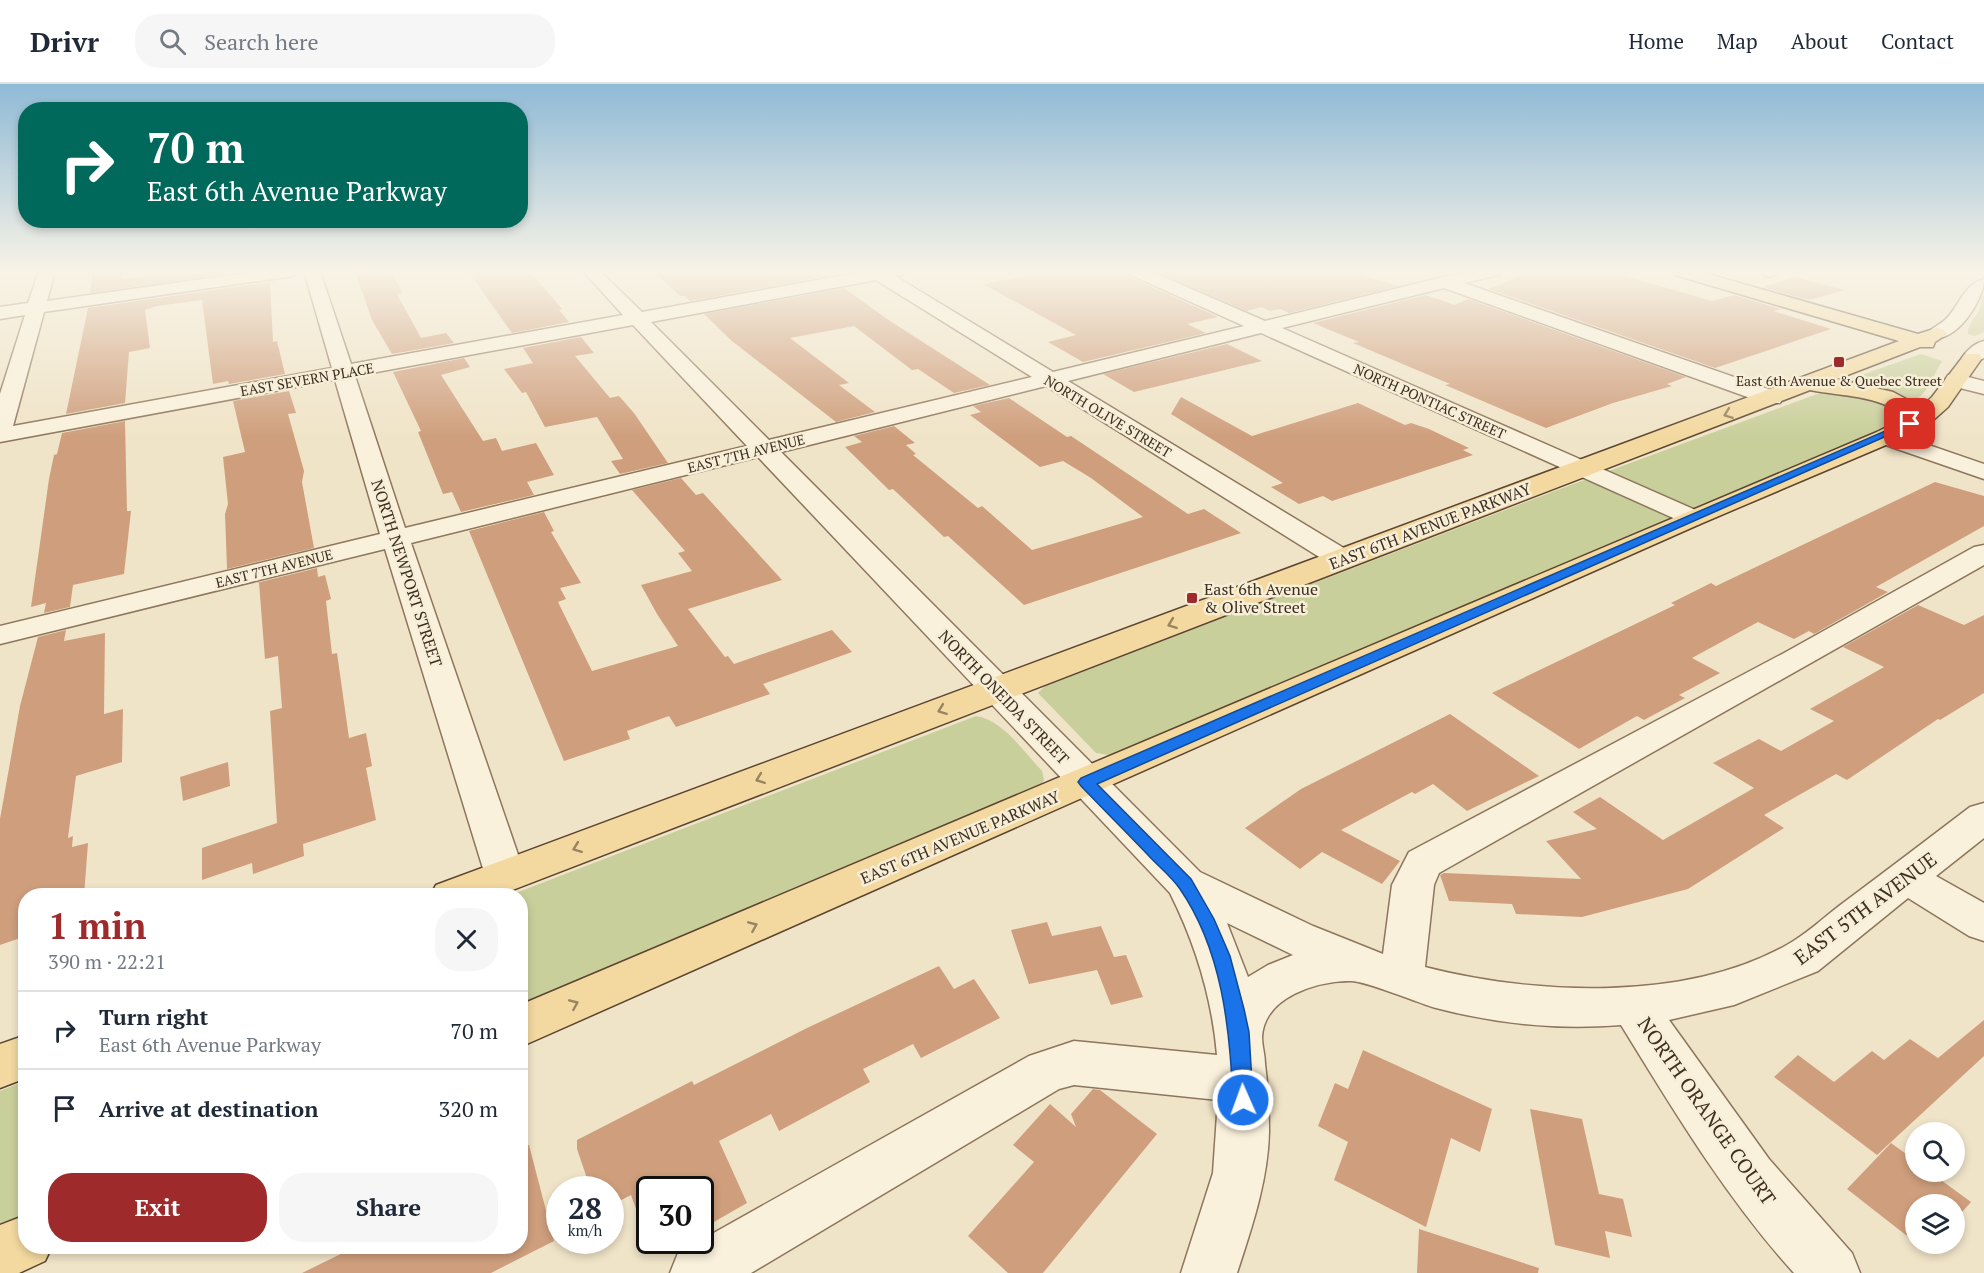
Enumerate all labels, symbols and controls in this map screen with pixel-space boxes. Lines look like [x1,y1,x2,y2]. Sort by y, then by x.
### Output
search box [135,14,555,68]
text: Drivr [30,23,99,60]
icon: search [156,25,189,58]
text: Search here [204,27,319,56]
text: Home [1628,27,1684,55]
text: Map [1717,27,1758,55]
text: About [1791,27,1848,55]
text: Contact [1881,27,1954,55]
text: 70 m [147,119,245,175]
icon: right [48,126,126,204]
text: East 6th Avenue Parkway [147,173,447,209]
marker: East 6th Avenue & Quebec Street [1832,355,1846,369]
street label: EAST SEVERN PLACE [239,358,375,400]
street label: NORTH PONTIAC STREET [1351,359,1509,443]
street label: NORTH OLIVE STREET [1041,370,1175,462]
place label: East 6th Avenue & Quebec Street [1736,371,1943,390]
pin [1884,398,1935,449]
one-way arrow [1723,407,1734,419]
icon: arrive [1893,407,1926,440]
street label: EAST 7TH AVENUE [685,429,807,477]
street label: NORTH NEWPORT STREET [366,476,448,670]
street label: EAST 6TH AVENUE PARKWAY [1326,477,1535,575]
street label: EAST 7TH AVENUE [213,544,335,592]
place label: East 6th Avenue & Olive Street [1204,578,1318,618]
marker: East 6th Avenue & Olive Street [1185,591,1199,605]
one-way arrow [1167,616,1178,629]
street label: NORTH ONEIDA STREET [934,625,1074,769]
one-way arrow [937,703,948,716]
one-way arrow [755,772,766,784]
street label: EAST 6TH AVENUE PARKWAY [857,785,1064,889]
one-way arrow [572,841,583,853]
street label: EAST 5TH AVENUE [1788,845,1942,971]
text: 1 min [48,902,146,949]
button: close [435,908,498,971]
one-way arrow [747,921,758,933]
text: 390 m · 22:21 [48,948,166,975]
one-way arrow [568,999,579,1011]
text: Turn right [99,1002,208,1031]
street label: NORTH ORANGE COURT [1632,1012,1782,1210]
icon: right [48,1014,81,1047]
text: 70 m [450,1016,498,1045]
text: East 6th Avenue Parkway [99,1031,321,1058]
position arrow [1211,1068,1275,1132]
icon: arrive [48,1092,81,1125]
text: Arrive at destination [99,1094,318,1123]
text: 320 m [438,1094,498,1123]
map controls [1905,1122,1965,1254]
button: search [1905,1122,1965,1182]
button: Exit [48,1173,267,1242]
button: Share [279,1173,498,1242]
speed limit sign: 30 [636,1176,714,1254]
text: 28 [568,1188,602,1228]
button: layers [1905,1194,1965,1254]
text: km/h [568,1220,602,1240]

